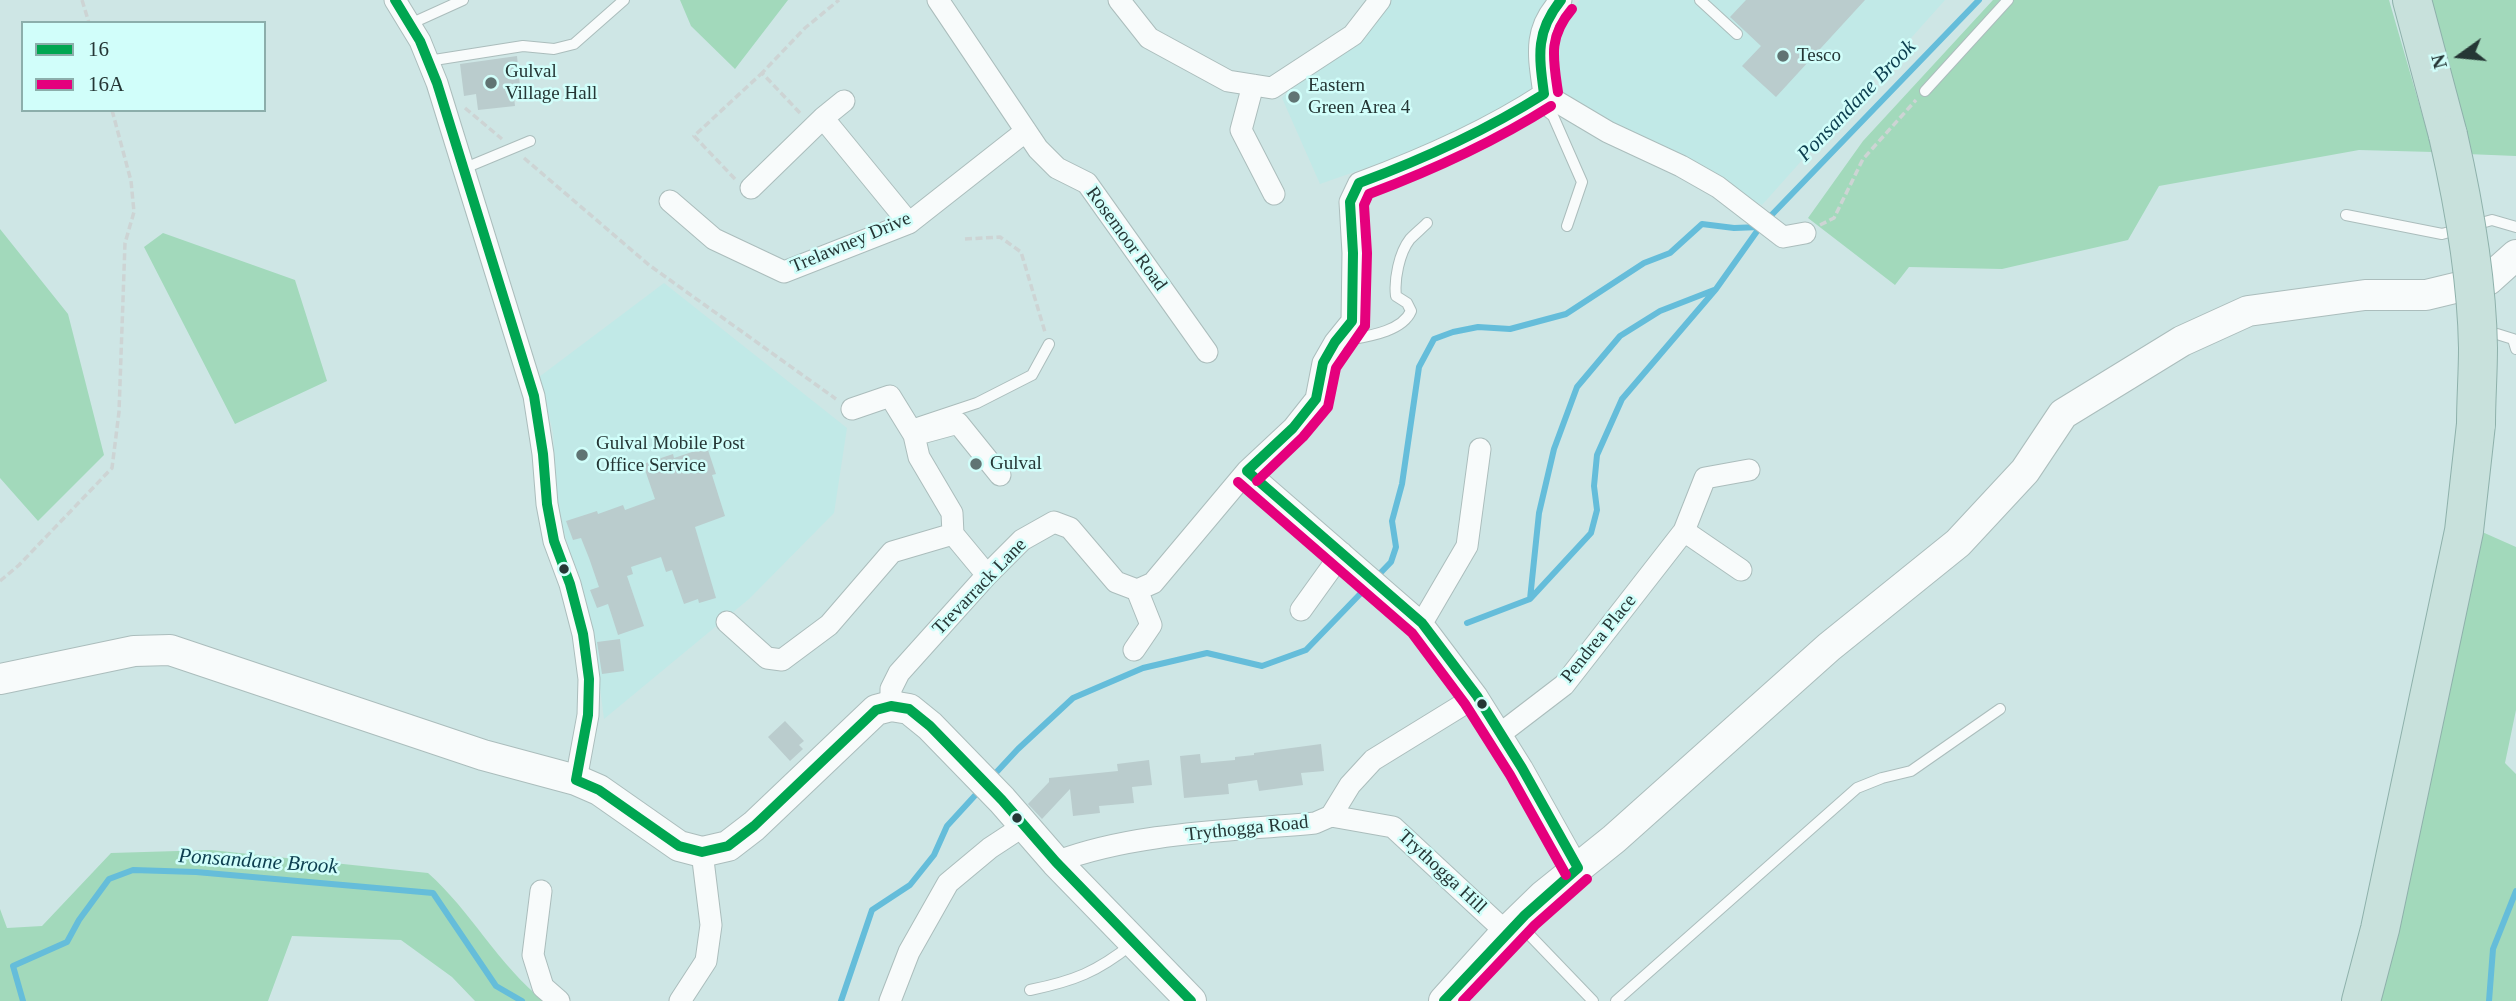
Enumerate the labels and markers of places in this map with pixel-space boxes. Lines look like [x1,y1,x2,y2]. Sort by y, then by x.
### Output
place label: Tesco [1797,45,1841,67]
marker: Tesco [1775,48,1791,64]
place label: Gulval Village Hall [505,61,597,105]
marker: Gulval Village Hall [483,75,499,91]
place label: Eastern Green Area 4 [1308,75,1410,119]
marker: Eastern Green Area 4 [1286,89,1302,105]
place label: Gulval Mobile Post Office Service [596,433,745,477]
marker: Gulval Mobile Post Office Service [574,447,590,463]
place label: Gulval [990,453,1042,475]
marker: Gulval [968,456,984,472]
unlabelled marker [557,562,571,576]
unlabelled marker [1475,697,1489,711]
unlabelled marker [1010,811,1024,825]

